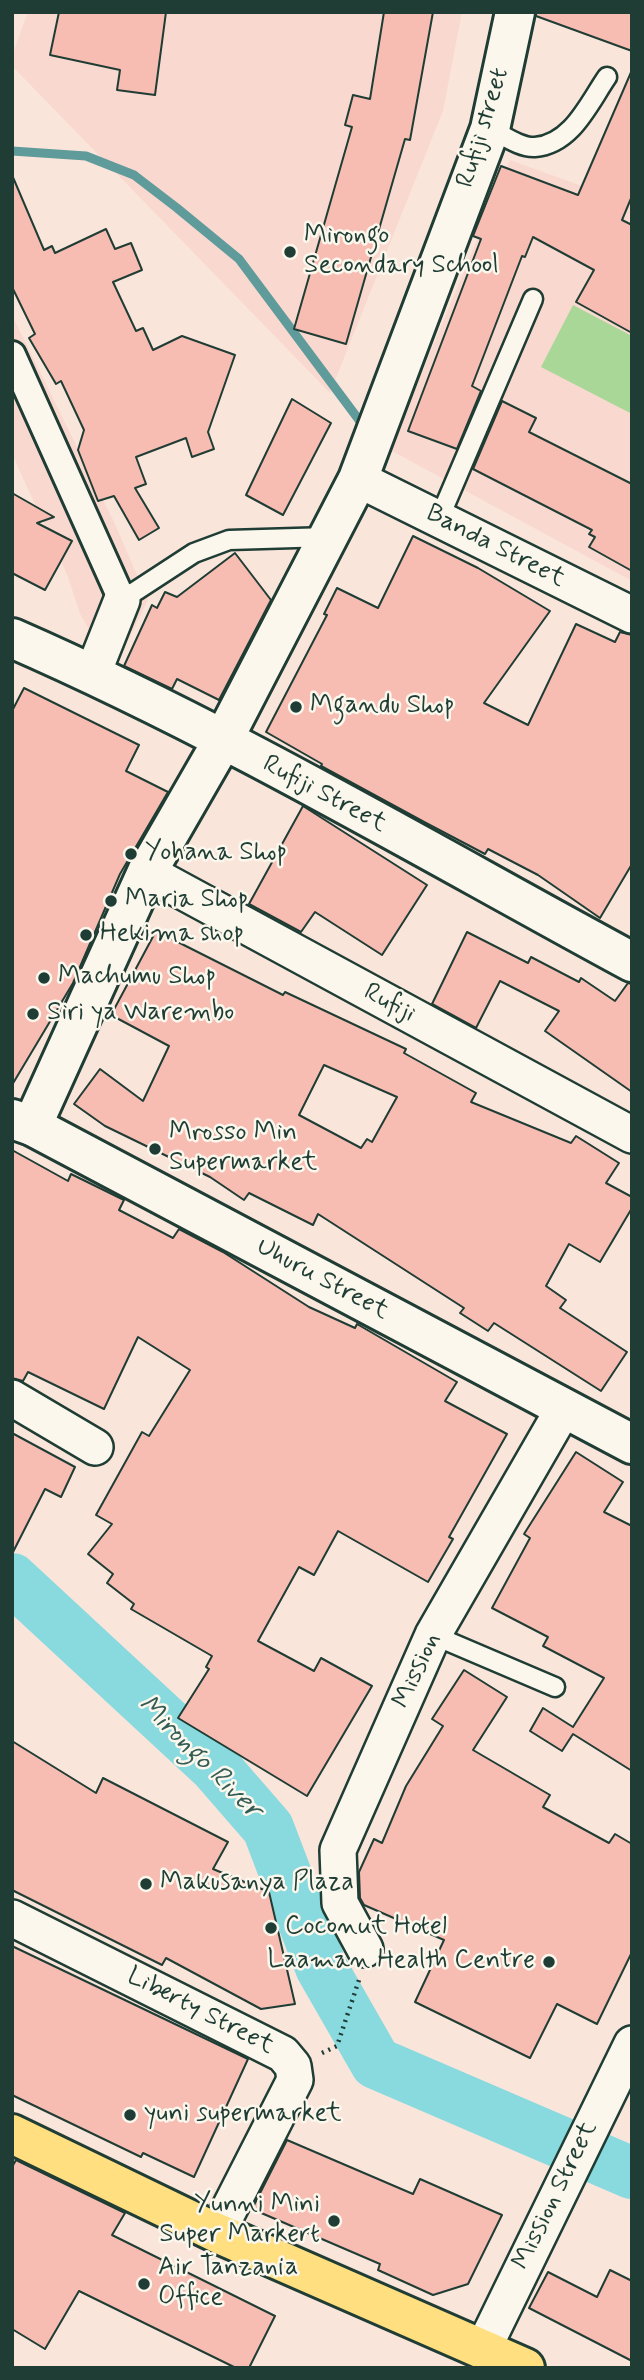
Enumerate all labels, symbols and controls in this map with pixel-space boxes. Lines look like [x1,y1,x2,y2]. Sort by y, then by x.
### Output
street label: Rufiji street [451,64,517,192]
place label: Mirongo Secondary School [304,221,499,282]
marker: Mirongo Secondary School [282,244,298,260]
street label: Banda Street [420,499,570,595]
place label: Mgandu Shop [310,691,454,723]
marker: Mgandu Shop [288,699,304,715]
street label: Rufiji Street [257,749,391,841]
place label: Yohana Shop [145,838,287,870]
marker: Yohana Shop [123,846,139,862]
place label: Maria Shop [125,885,248,917]
marker: Maria Shop [103,893,119,909]
place label: Hekima shop [100,919,244,951]
marker: Hekima shop [78,927,94,943]
place label: Machumu Shop [58,962,216,994]
marker: Machumu Shop [36,970,52,986]
street label: Rufiji [358,977,420,1031]
place label: Siri ya Warembo [47,998,234,1030]
marker: Siri ya Warembo [25,1006,41,1022]
place label: Mrosso Min Supermarket [169,1118,317,1180]
marker: Mrosso Min Supermarket [147,1141,163,1157]
street label: Uhuru Street [250,1232,394,1328]
street label: Mission [387,1628,449,1714]
water label: Mirongo River [130,1689,268,1827]
place label: Makusanya Plaza [160,1868,354,1900]
marker: Makusanya Plaza [138,1876,154,1892]
place label: Coconut Hotel [285,1912,447,1944]
marker: Coconut Hotel [263,1920,279,1936]
place label: Laaman Health Centre [267,1946,535,1978]
marker: Laaman Health Centre [541,1954,557,1970]
street label: Liberty Street [121,1962,279,2062]
place label: yuni supermarket [144,2099,342,2131]
marker: yuni supermarket [122,2107,138,2123]
street label: Mission Street [507,2117,605,2275]
place label: Yunni Mini Super Markert [159,2190,320,2252]
marker: Yunni Mini Super Markert [326,2213,342,2229]
place label: Air Tanzania Office [158,2253,298,2314]
marker: Air Tanzania Office [136,2276,152,2292]

